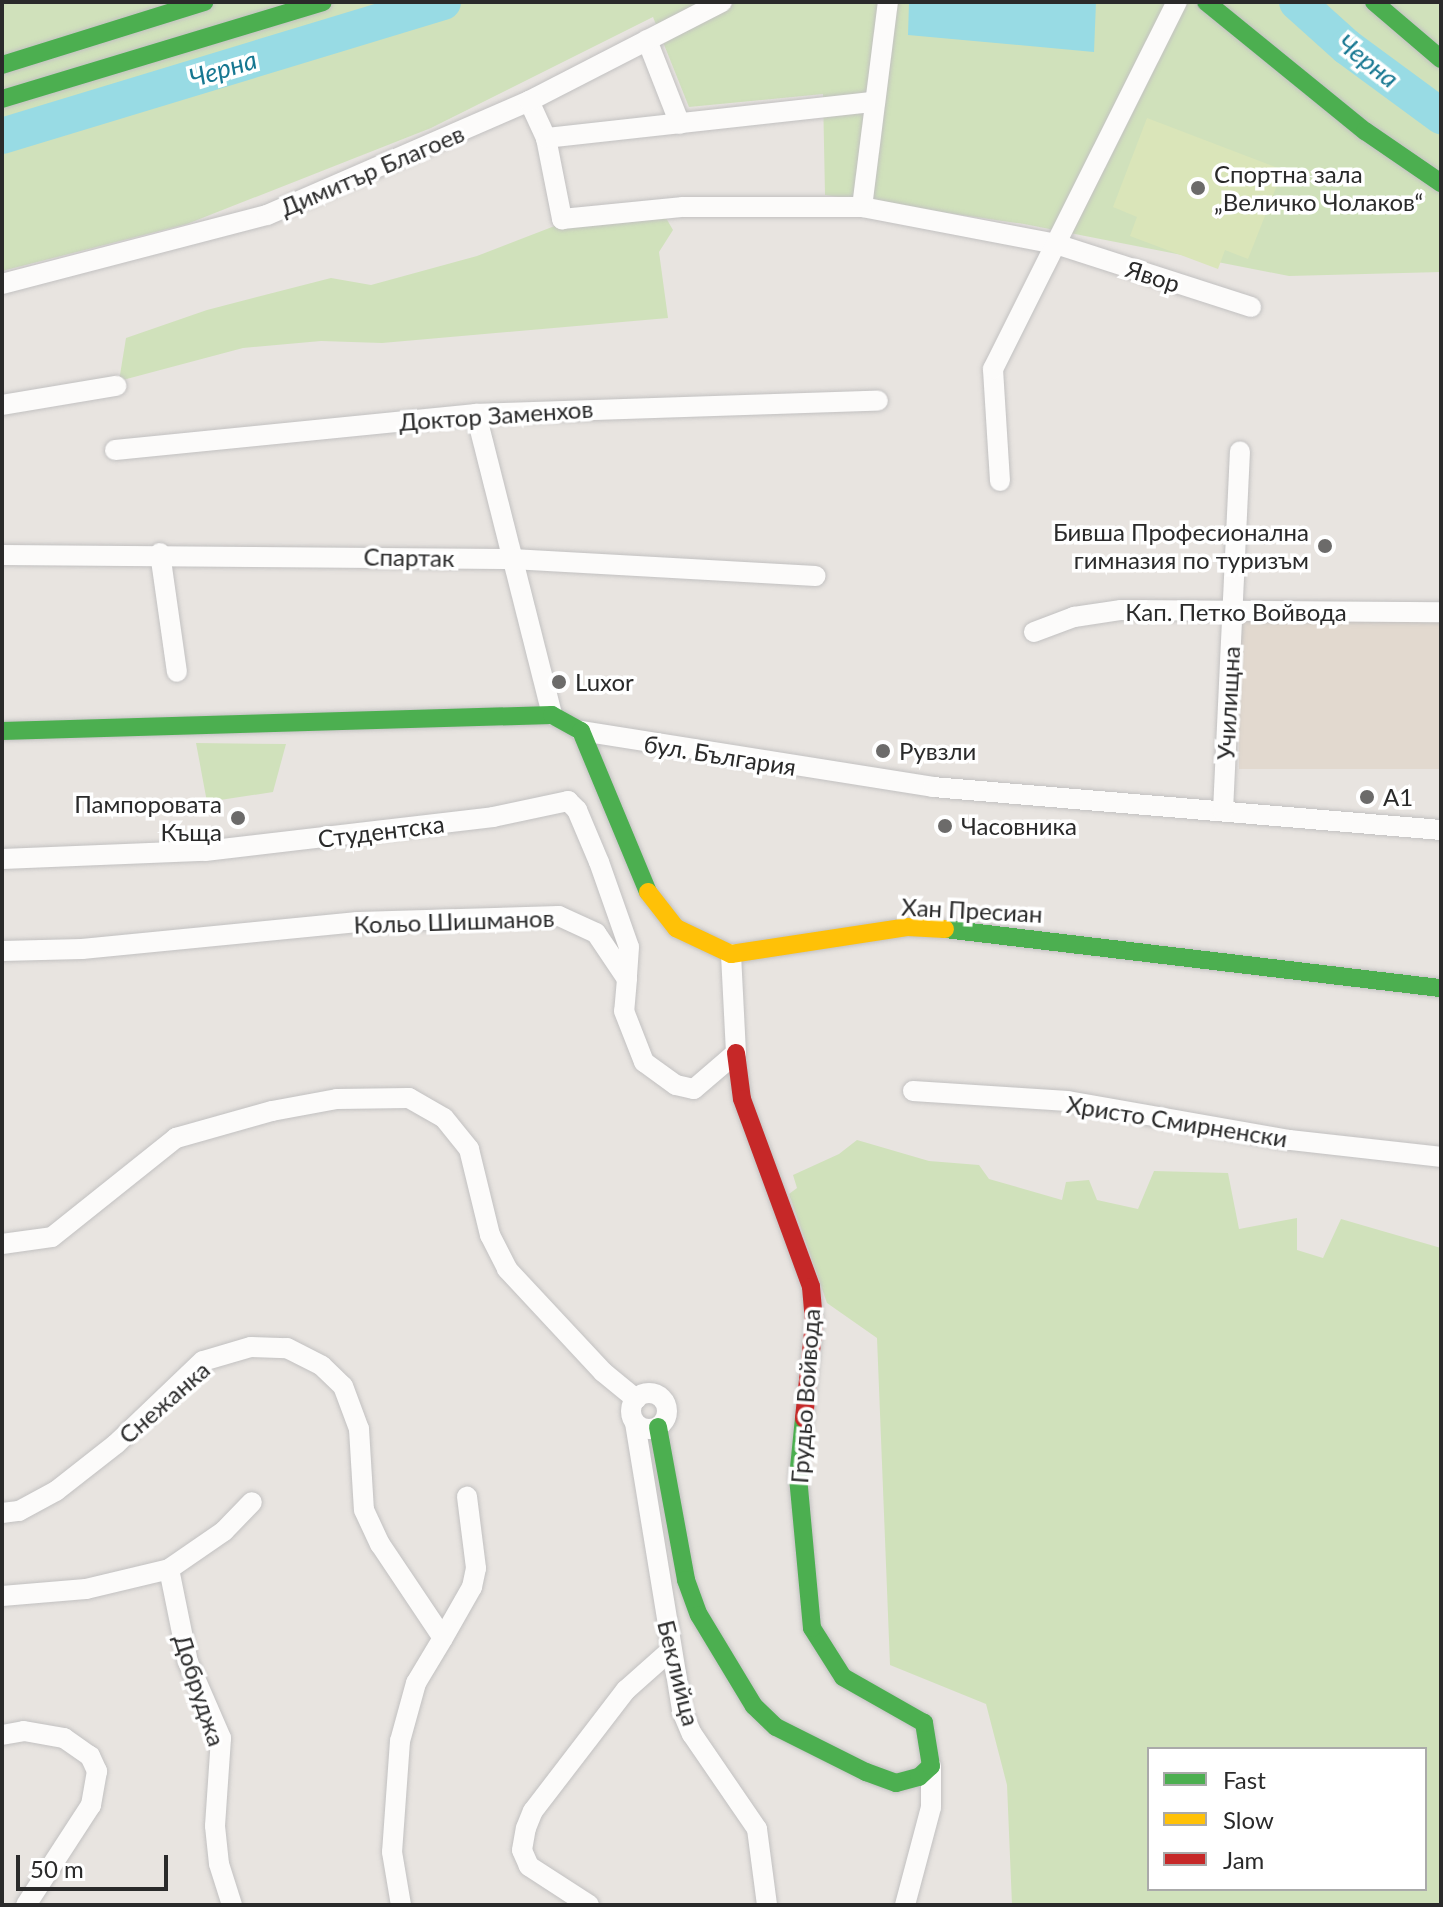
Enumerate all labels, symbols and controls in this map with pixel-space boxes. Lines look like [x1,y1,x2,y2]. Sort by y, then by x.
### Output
water label: Черна [1331,27,1405,95]
water label: Черна [185,44,261,94]
street label: Димитър Благоев [276,118,468,222]
place label: Спортна зала „Величко Чолаков“ [1214,160,1423,216]
marker: Спортна зала „Величко Чолаков“ [1189,179,1207,197]
street label: Явор [1123,254,1183,298]
street label: Доктор Заменхов [398,394,594,436]
place label: Бивша Професионална гимназия по туризъм [1053,518,1309,574]
marker: Бивша Професионална гимназия по туризъм [1316,537,1334,555]
street label: Спартак [363,542,455,572]
street label: Кап. Петко Войвода [1125,598,1347,626]
street label: Училищна [1211,645,1245,761]
place label: Luxor [575,668,634,696]
marker: Luxor [550,673,568,691]
street label: бул. България [642,729,798,781]
place label: Рувзли [899,737,976,765]
marker: Рувзли [874,742,892,760]
place label: A1 [1383,783,1413,811]
marker: A1 [1358,788,1376,806]
place label: Пампоровата Къща [74,790,222,846]
marker: Пампоровата Къща [229,809,247,827]
street label: Студентска [316,809,446,853]
place label: Часовника [961,812,1077,840]
marker: Часовника [936,817,954,835]
street label: Хан Пресиан [901,892,1043,928]
street label: Кольо Шишманов [353,903,555,939]
street label: Христо Смирненски [1065,1089,1289,1153]
street label: Грудьо Войвода [785,1308,825,1484]
street label: Снежанка [113,1355,215,1449]
street label: Беклийца [652,1617,706,1729]
street label: Добруджа [168,1630,232,1750]
legend [1147,1747,1427,1891]
text: Fast [1223,1765,1266,1794]
text: Slow [1223,1805,1274,1834]
scale bar [20,1839,172,1889]
text: Jam [1223,1845,1264,1874]
text: 50 m [30,1854,84,1883]

